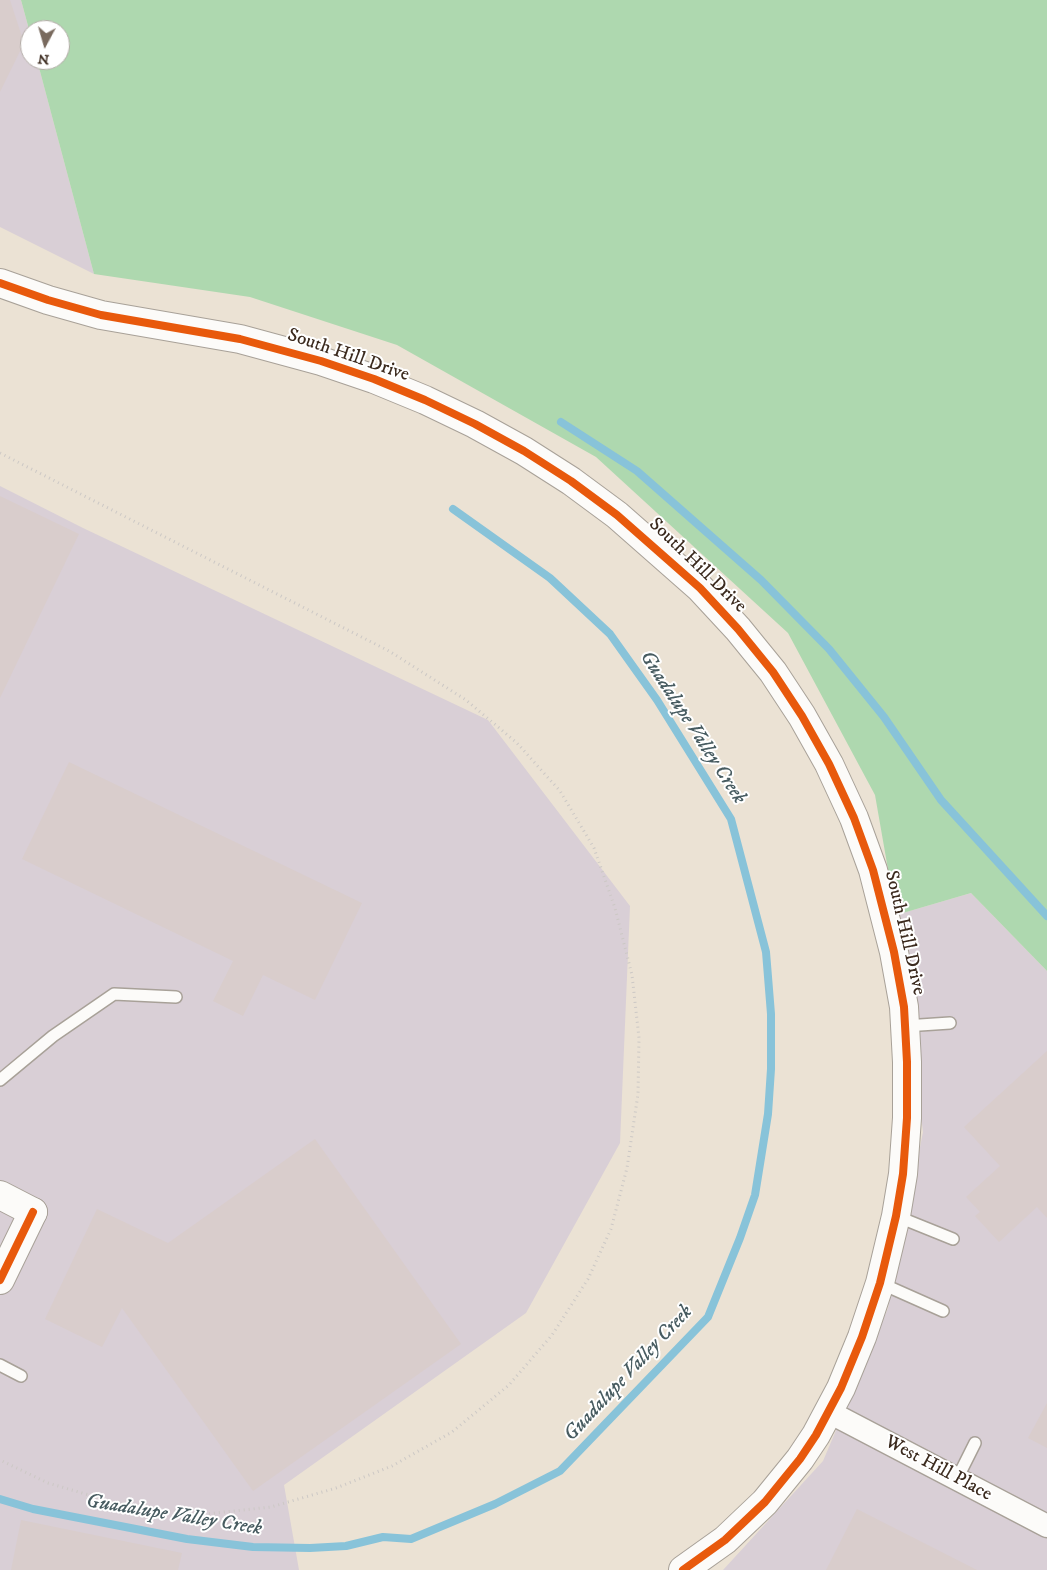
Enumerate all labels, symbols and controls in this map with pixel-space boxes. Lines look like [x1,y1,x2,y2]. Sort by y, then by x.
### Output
north arrow [20,20,70,70]
text: N [37,49,50,68]
street label: South Hill Drive [284,325,412,387]
street label: South Hill Drive [643,514,751,618]
water label: Guadalupe Valley Creek [634,647,750,809]
street label: South Hill Drive [879,868,929,998]
water label: Guadalupe Valley Creek [560,1301,698,1447]
street label: West Hill Place [881,1431,995,1507]
water label: Guadalupe Valley Creek [84,1490,264,1542]

